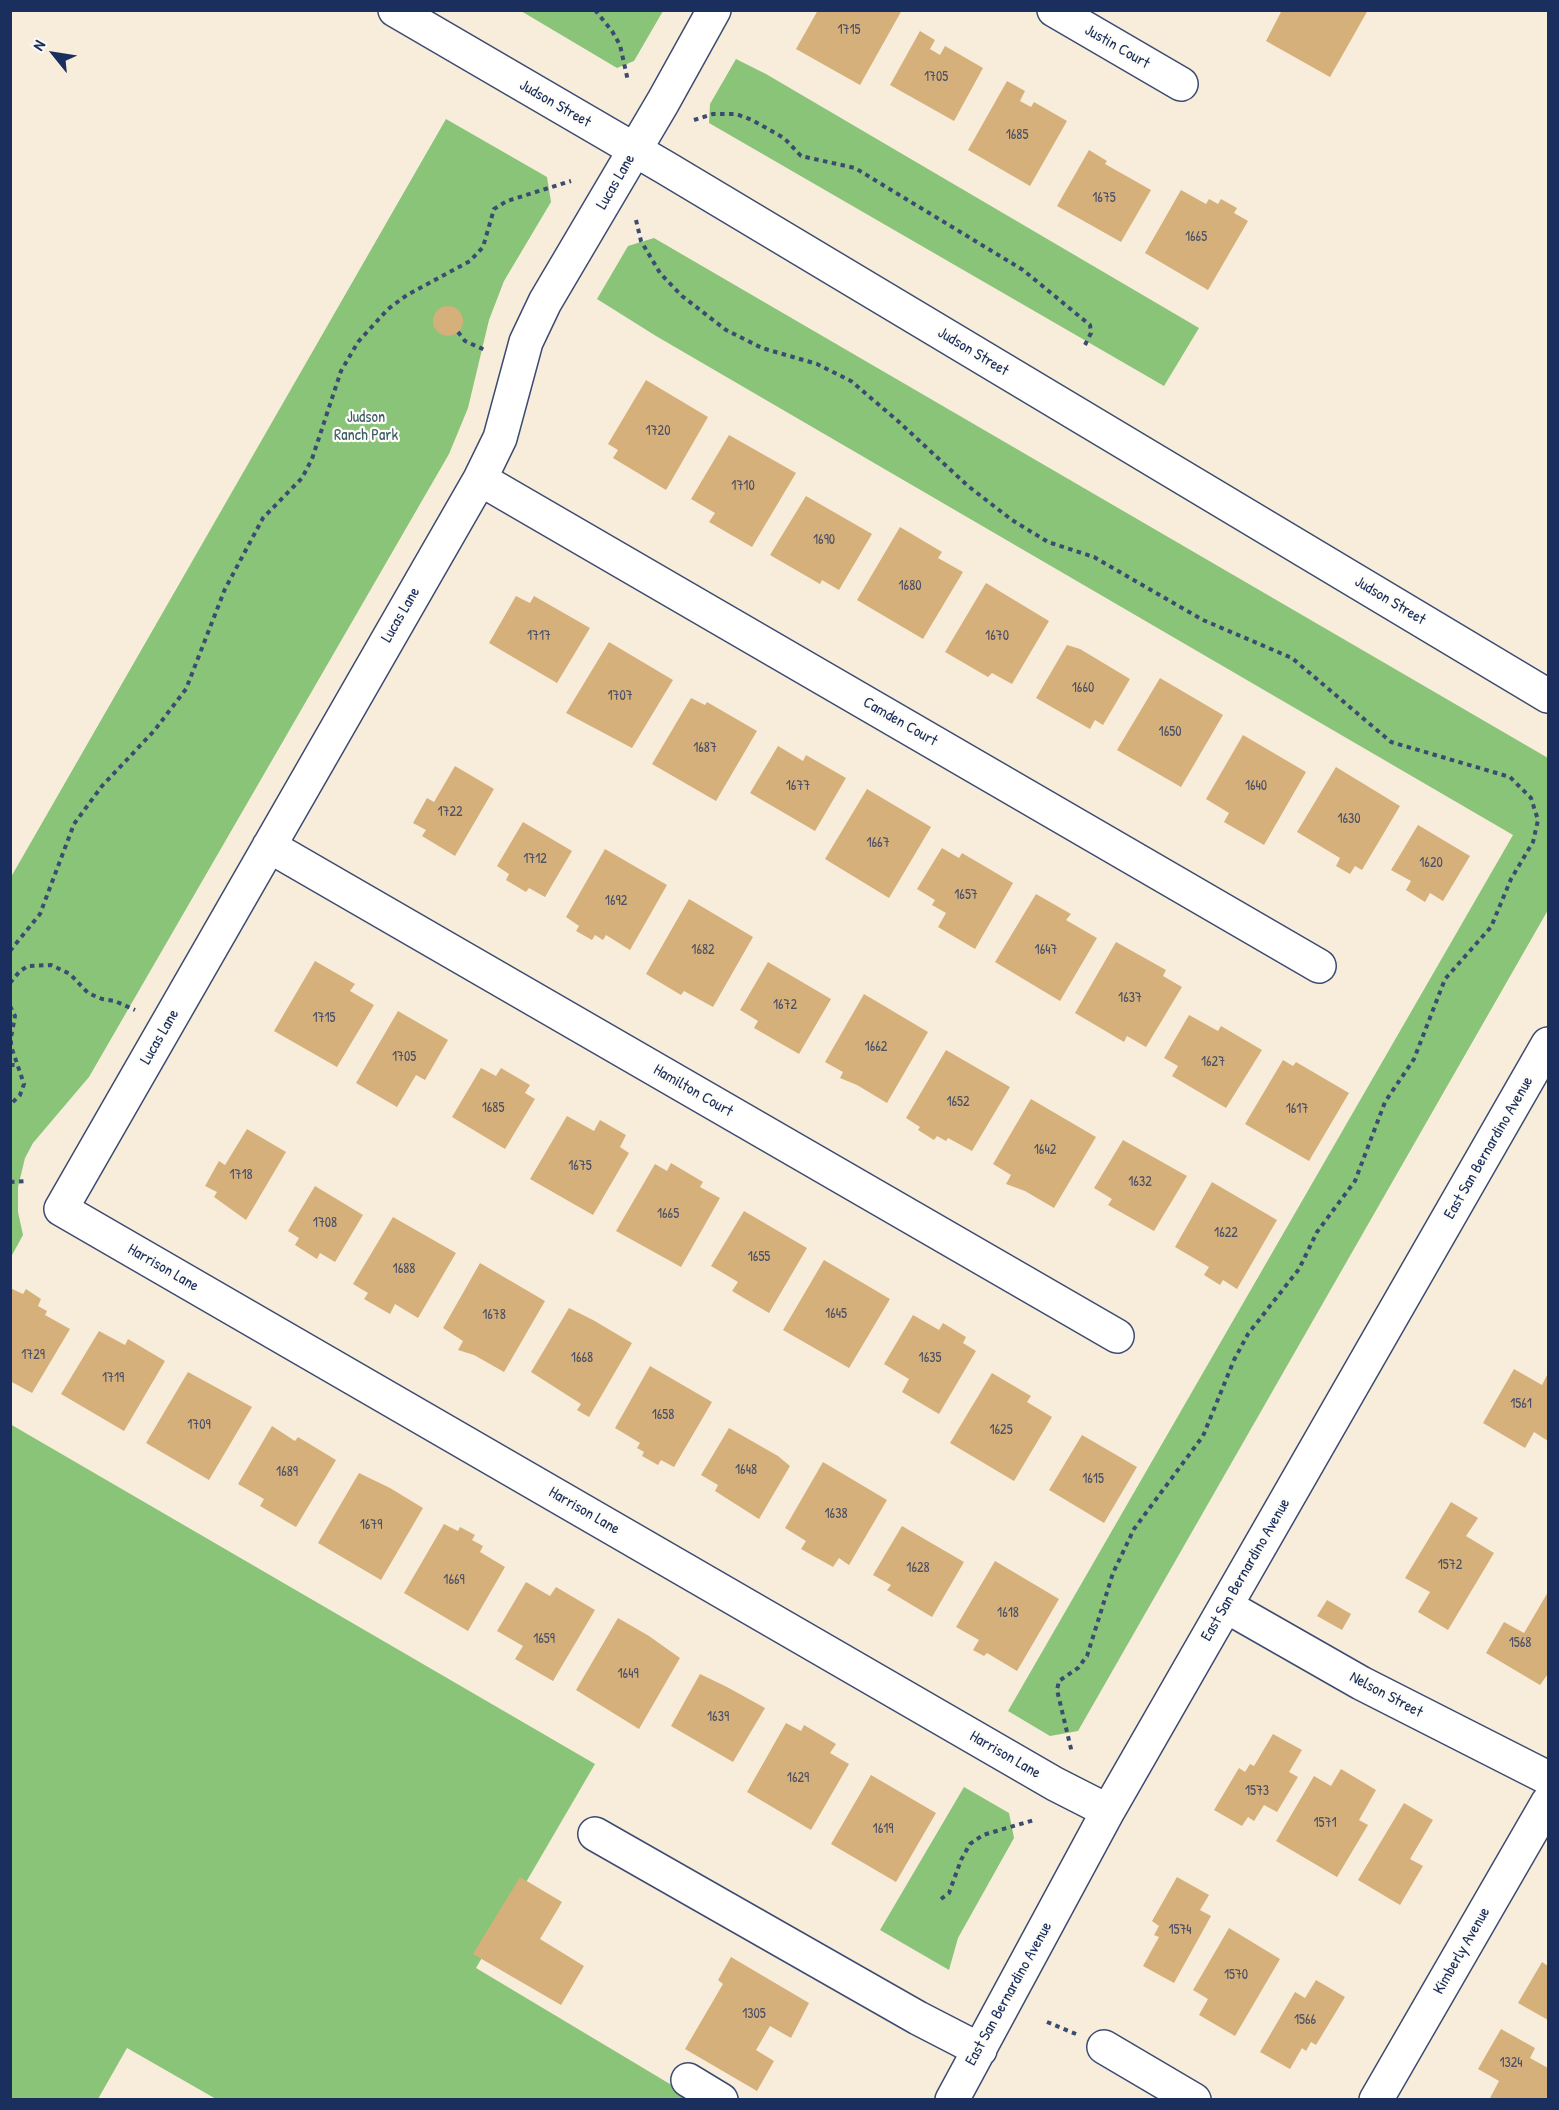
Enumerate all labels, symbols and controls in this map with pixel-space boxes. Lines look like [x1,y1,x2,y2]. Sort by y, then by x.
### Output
street label: Justin Court [1081,21,1153,73]
house number: 1715 [837,22,861,38]
north arrow [24,24,84,84]
text: N [27,36,50,54]
house number: 1705 [924,69,948,85]
street label: Judson Street [516,76,594,132]
house number: 1685 [1006,127,1028,143]
street label: Lucas Lane [593,151,639,213]
house number: 1675 [1092,190,1116,206]
house number: 1665 [1185,229,1207,245]
street label: Judson Street [934,323,1012,381]
park label: Judson Ranch Park [334,408,398,446]
house number: 1720 [646,423,670,439]
house number: 1710 [731,478,755,494]
house number: 1690 [813,532,835,548]
street label: Judson Street [1351,572,1429,630]
house number: 1680 [898,578,922,594]
street label: Lucas Lane [378,584,424,646]
house number: 1717 [527,628,551,644]
house number: 1670 [985,628,1009,644]
house number: 1660 [1072,680,1094,696]
house number: 1707 [607,688,633,704]
street label: Camden Court [859,693,941,751]
house number: 1650 [1159,724,1181,740]
house number: 1687 [693,740,717,756]
house number: 1677 [786,778,810,794]
house number: 1640 [1245,778,1267,794]
house number: 1722 [437,804,463,820]
house number: 1630 [1337,811,1361,827]
house number: 1667 [866,835,890,851]
house number: 1712 [523,851,547,867]
house number: 1620 [1419,855,1443,871]
house number: 1657 [954,887,978,903]
house number: 1692 [605,893,627,909]
house number: 1682 [691,942,715,958]
house number: 1647 [1035,942,1057,958]
house number: 1637 [1118,990,1142,1006]
house number: 1672 [773,997,797,1013]
street label: Lucas Lane [137,1006,183,1068]
house number: 1715 [312,1010,336,1026]
house number: 1662 [865,1039,887,1055]
house number: 1705 [392,1049,416,1065]
house number: 1627 [1201,1054,1225,1070]
street label: Hamilton Court [650,1061,736,1121]
street label: East San Bernardino Avenue [1440,1073,1538,1223]
house number: 1652 [946,1094,970,1110]
house number: 1685 [482,1100,504,1116]
house number: 1617 [1286,1101,1308,1117]
house number: 1642 [1034,1142,1056,1158]
house number: 1675 [568,1158,592,1174]
house number: 1718 [229,1167,253,1183]
house number: 1632 [1128,1174,1152,1190]
house number: 1665 [657,1206,679,1222]
house number: 1708 [313,1215,337,1231]
house number: 1622 [1214,1225,1238,1241]
street label: Harrison Lane [124,1240,202,1296]
house number: 1655 [748,1249,770,1265]
house number: 1688 [393,1261,415,1277]
house number: 1645 [825,1306,847,1322]
house number: 1678 [482,1307,506,1323]
house number: 1729 [21,1347,45,1363]
house number: 1668 [571,1350,593,1366]
house number: 1635 [919,1350,941,1366]
house number: 1719 [102,1370,124,1386]
house number: 1561 [1510,1396,1532,1412]
house number: 1658 [652,1407,674,1423]
house number: 1709 [187,1417,211,1433]
house number: 1625 [989,1422,1013,1438]
house number: 1648 [735,1462,757,1478]
house number: 1689 [276,1464,298,1480]
house number: 1615 [1082,1471,1104,1487]
street label: Harrison Lane [545,1483,623,1539]
street label: East San Bernardino Avenue [1197,1495,1295,1645]
house number: 1638 [824,1506,848,1522]
house number: 1679 [360,1517,382,1533]
house number: 1572 [1438,1557,1462,1573]
house number: 1628 [906,1560,930,1576]
house number: 1669 [443,1572,465,1588]
house number: 1618 [997,1605,1019,1621]
house number: 1659 [533,1631,555,1647]
house number: 1568 [1509,1635,1531,1651]
house number: 1649 [617,1666,639,1682]
street label: Nelson Street [1346,1668,1426,1722]
house number: 1639 [707,1709,729,1725]
street label: Harrison Lane [966,1727,1044,1783]
house number: 1629 [787,1770,809,1786]
house number: 1573 [1245,1783,1269,1799]
house number: 1571 [1313,1815,1337,1831]
house number: 1619 [873,1821,893,1837]
street label: Kimberly Avenue [1429,1904,1495,1998]
street label: East San Bernardino Avenue [962,1919,1056,2069]
house number: 1574 [1168,1922,1192,1938]
house number: 1570 [1224,1967,1248,1983]
house number: 1305 [742,2006,766,2022]
house number: 1566 [1294,2012,1316,2028]
house number: 1324 [1499,2055,1523,2071]

